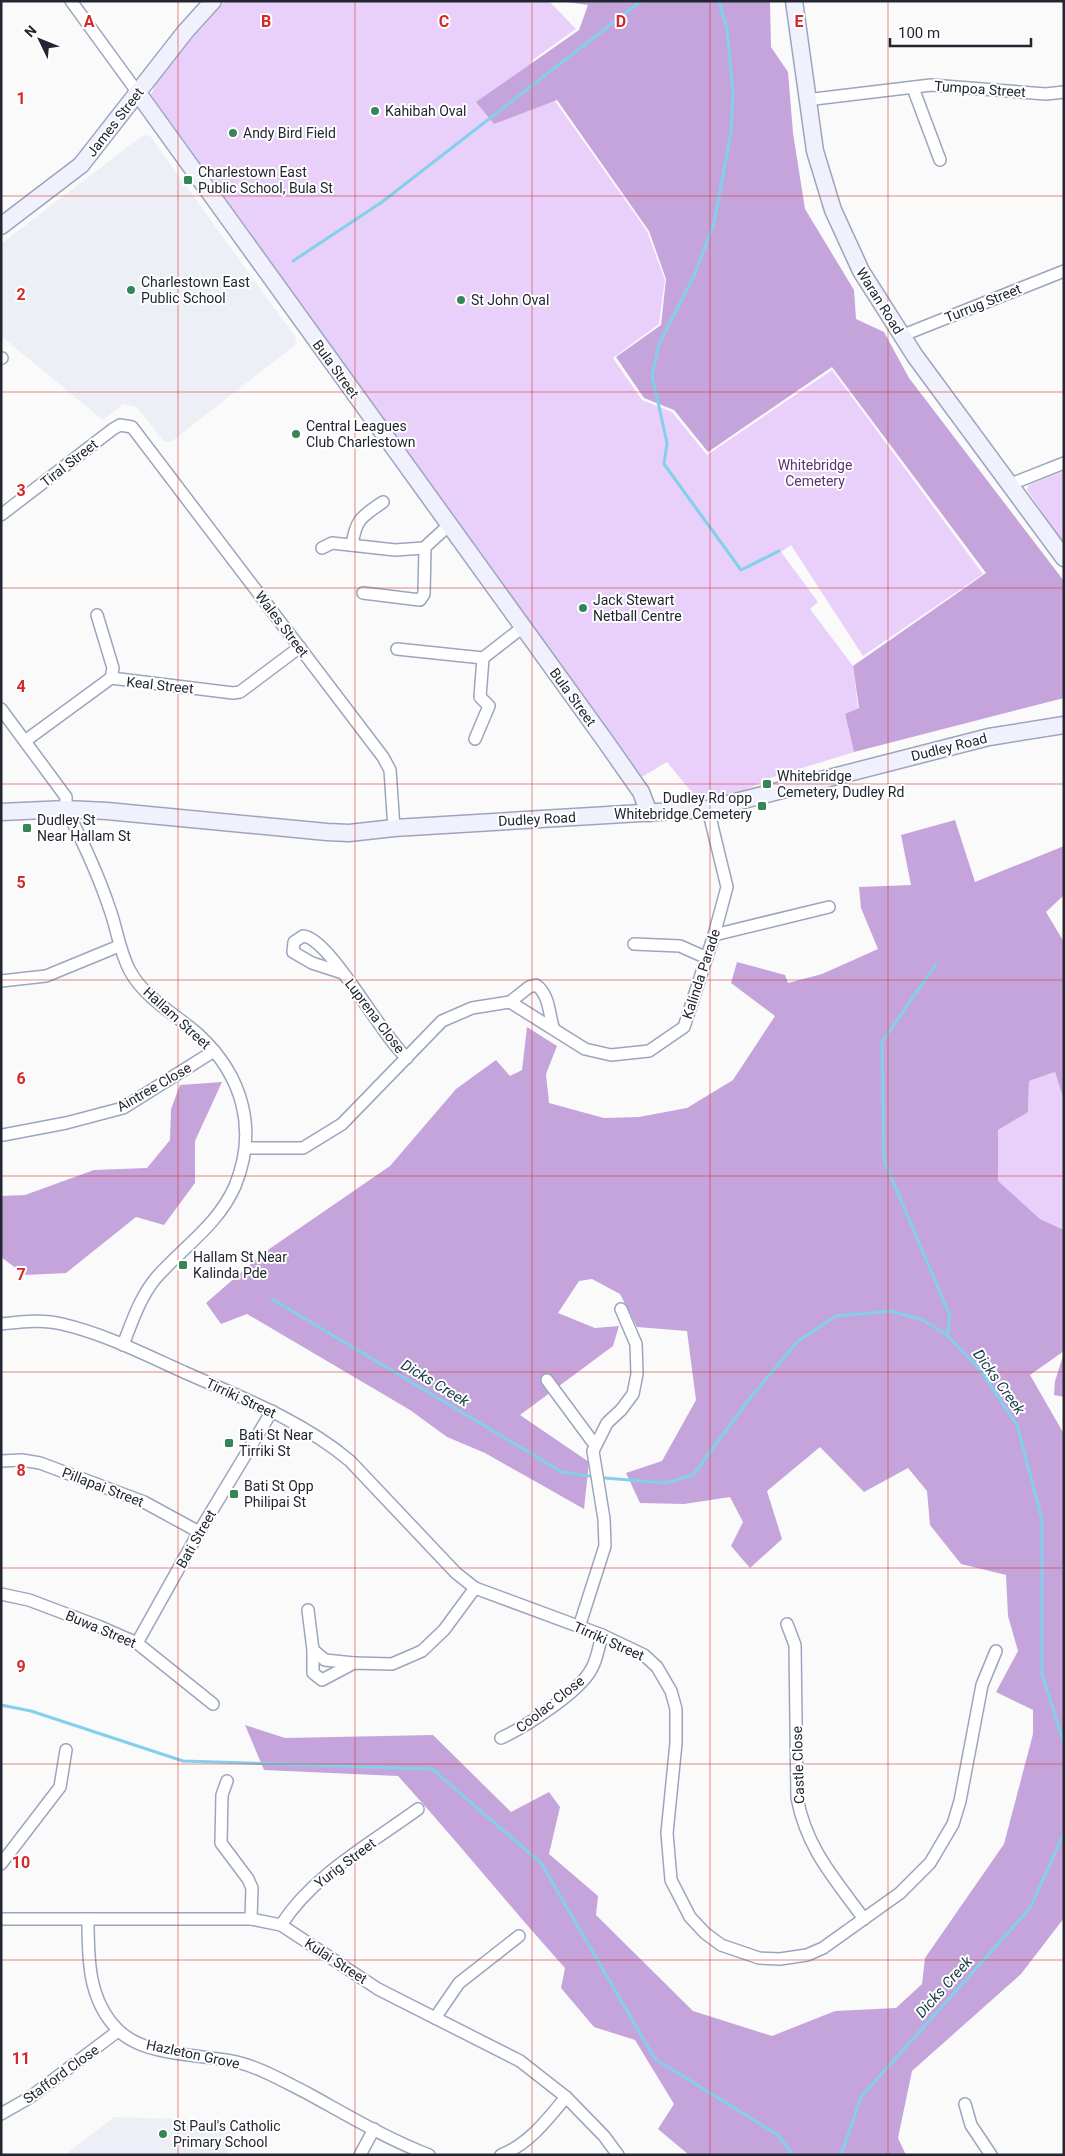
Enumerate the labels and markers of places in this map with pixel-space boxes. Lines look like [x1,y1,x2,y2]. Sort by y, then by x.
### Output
place label: Kahibah Oval [385,103,467,119]
marker: Kahibah Oval [369,105,381,117]
place label: Andy Bird Field [243,125,336,141]
marker: Andy Bird Field [227,127,239,139]
place label: Charlestown East Public School, Bula St [198,164,333,196]
marker: Charlestown East Public School, Bula St [182,174,194,186]
place label: Charlestown East Public School [141,274,250,306]
marker: Charlestown East Public School [125,284,137,296]
place label: St John Oval [471,292,549,308]
marker: St John Oval [455,294,467,306]
place label: Central Leagues Club Charlestown [306,418,415,450]
marker: Central Leagues Club Charlestown [290,428,302,440]
place label: Jack Stewart Netball Centre [593,592,682,624]
marker: Jack Stewart Netball Centre [577,602,589,614]
place label: Whitebridge Cemetery, Dudley Rd [777,768,904,800]
marker: Whitebridge Cemetery, Dudley Rd [761,778,773,790]
place label: Dudley Rd opp Whitebridge Cemetery [614,790,752,822]
marker: Dudley Rd opp Whitebridge Cemetery [756,800,768,812]
place label: Dudley St Near Hallam St [37,812,131,844]
marker: Dudley St Near Hallam St [21,822,33,834]
place label: Hallam St Near Kalinda Pde [193,1249,287,1281]
marker: Hallam St Near Kalinda Pde [177,1259,189,1271]
place label: Bati St Near Tirriki St [239,1427,313,1459]
marker: Bati St Near Tirriki St [223,1437,235,1449]
place label: Bati St Opp Philipai St [244,1478,314,1510]
marker: Bati St Opp Philipai St [228,1488,240,1500]
place label: St Paul's Catholic Primary School [173,2118,281,2150]
marker: St Paul's Catholic Primary School [157,2128,169,2140]

